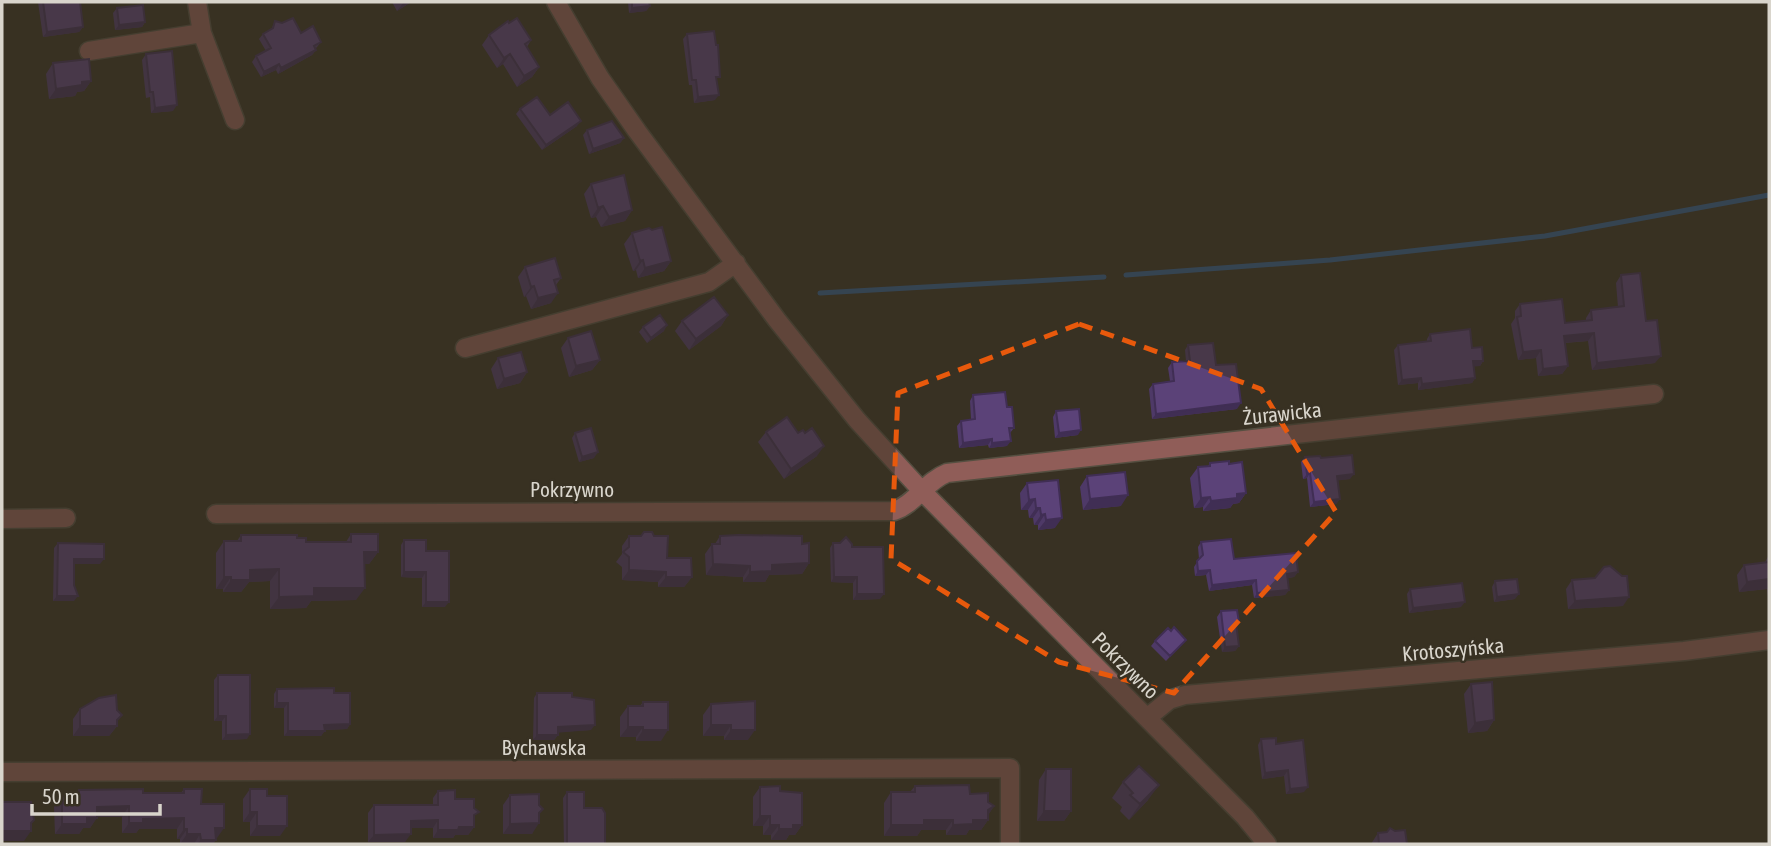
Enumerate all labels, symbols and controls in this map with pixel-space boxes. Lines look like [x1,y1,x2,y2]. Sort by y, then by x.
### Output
street label: Żurawicka [1241,397,1323,429]
street label: Pokrzywno [530,477,614,501]
street label: Pokrzywno [1088,627,1164,703]
street label: Krotoszyńska [1401,633,1505,665]
street label: Bychawska [501,735,587,759]
scale bar [32,772,159,816]
text: 50 m [42,784,80,808]

